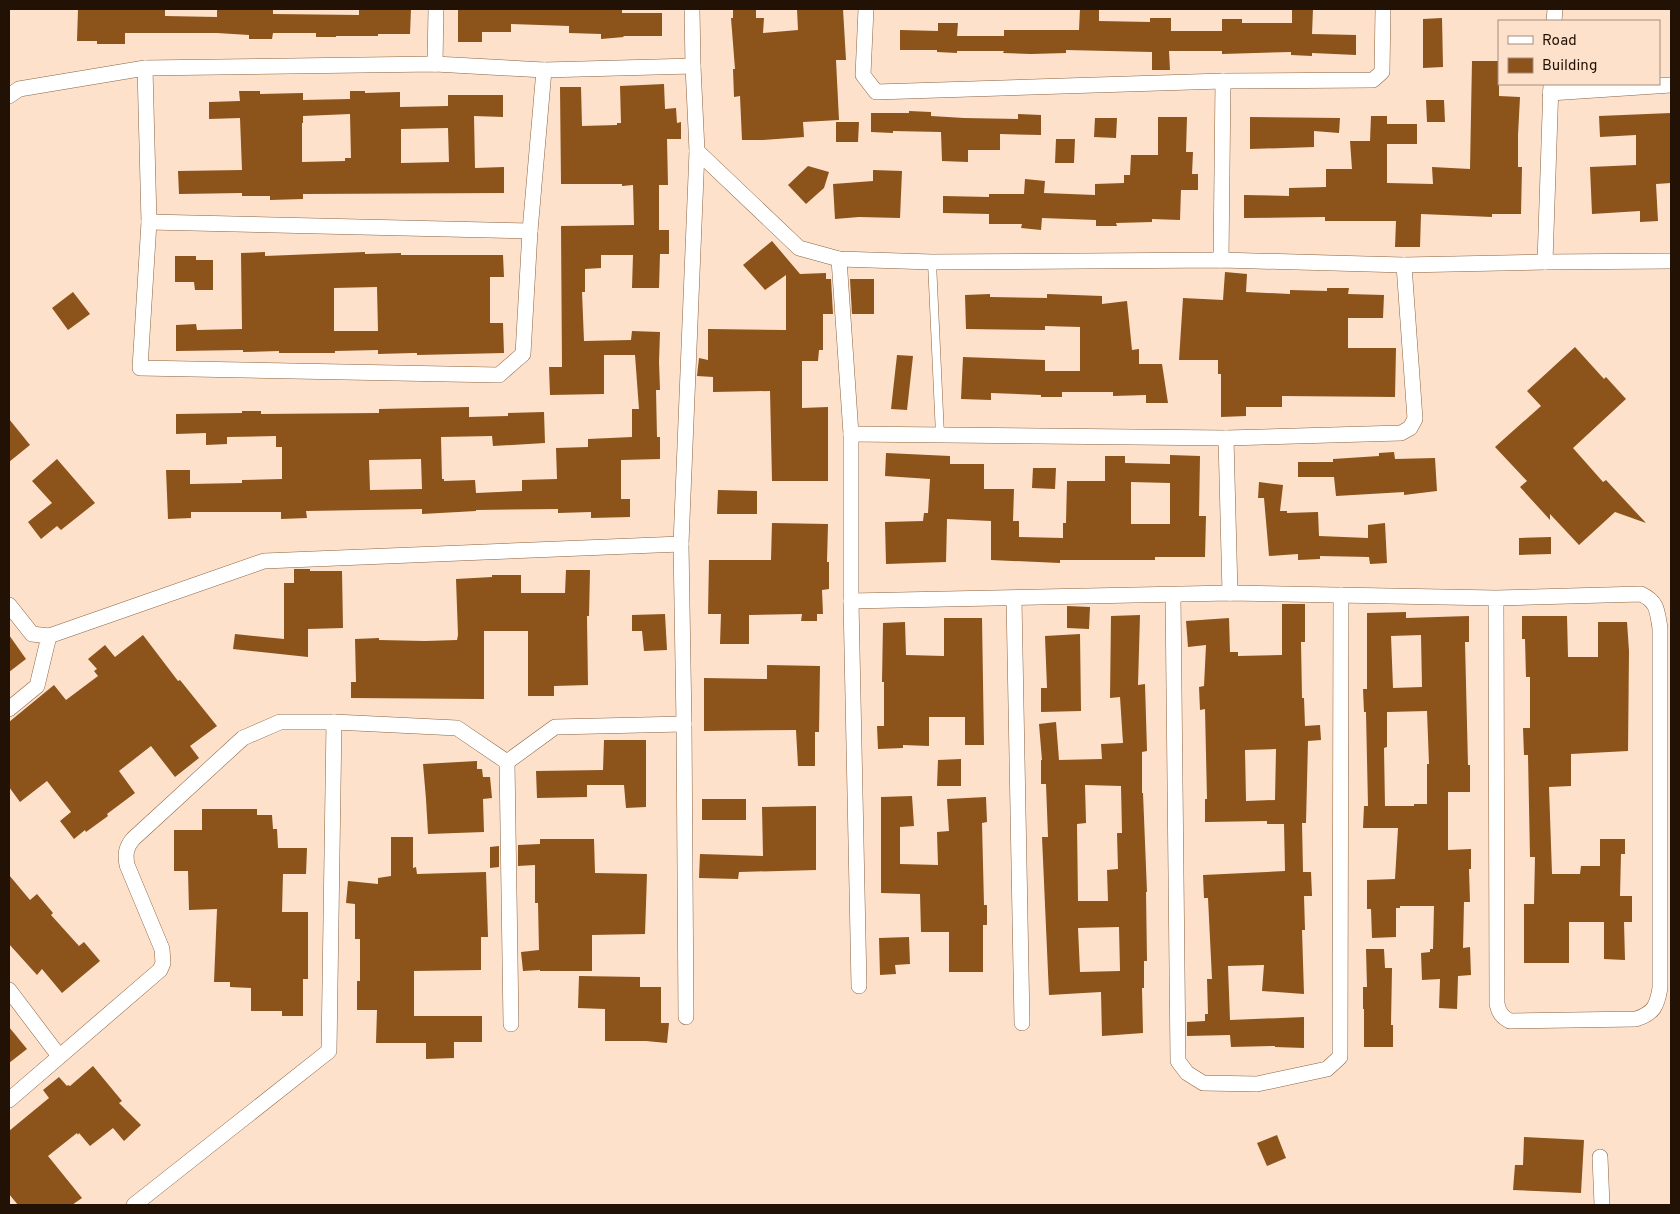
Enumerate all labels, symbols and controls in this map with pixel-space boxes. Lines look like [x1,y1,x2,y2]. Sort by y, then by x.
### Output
legend [1498,20,1660,85]
text: Road [1542,32,1577,51]
text: Building [1542,57,1597,76]

